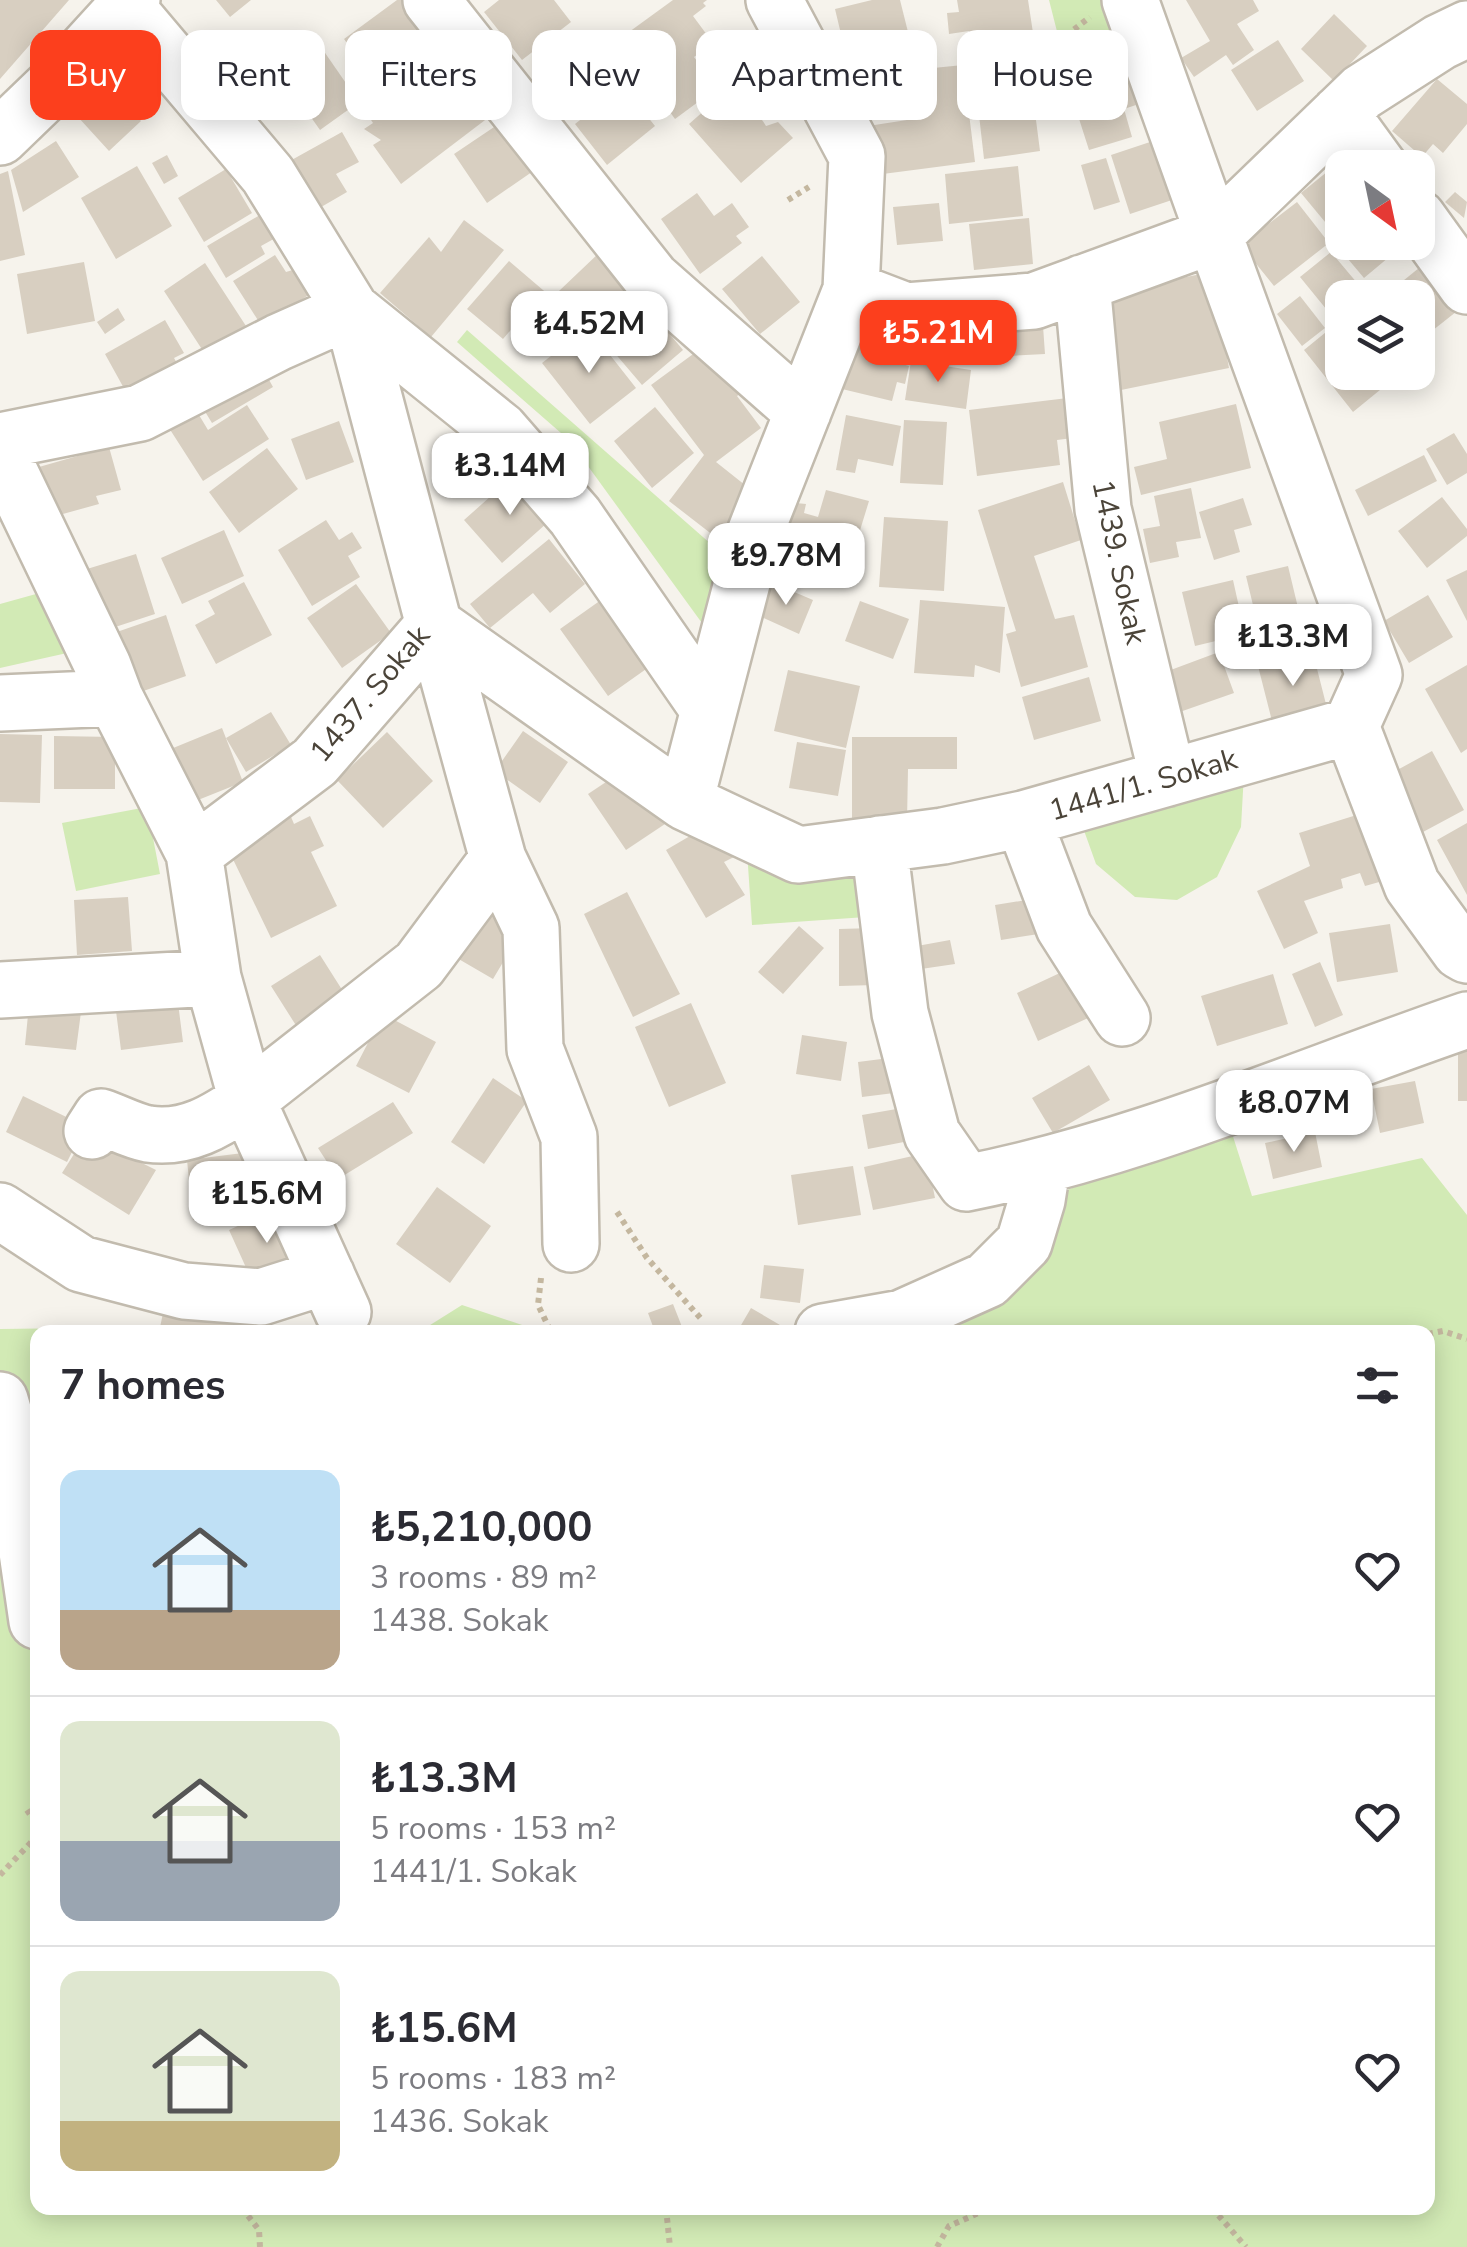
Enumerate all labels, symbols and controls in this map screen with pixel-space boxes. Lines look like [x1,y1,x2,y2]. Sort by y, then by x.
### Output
chip: Buy [30,30,161,120]
chip: Rent [181,30,325,120]
chip: Filters [345,30,512,120]
chip: New [532,30,676,120]
chip: Apartment [696,30,937,120]
chip: House [957,30,1128,120]
north arrow [1325,150,1435,260]
map controls [1325,150,1435,390]
button: layers [1325,280,1435,390]
pin: ₺4.52M [508,291,670,376]
pin: ₺5.21M [857,300,1019,385]
text: ₺4.52M [533,302,645,345]
text: ₺5.21M [882,311,994,354]
pin: ₺3.14M [429,433,591,518]
text: ₺3.14M [454,444,566,487]
street label: 1439. Sokak [1082,476,1157,649]
pin: ₺9.78M [705,523,867,608]
text: ₺9.78M [730,534,842,577]
pin: ₺13.3M [1212,604,1374,689]
text: ₺13.3M [1237,615,1349,658]
street label: 1437. Sokak [300,616,440,771]
street label: 1441/1. Sokak [1044,738,1243,831]
pin: ₺8.07M [1213,1070,1375,1155]
text: ₺8.07M [1238,1081,1350,1124]
pin: ₺15.6M [186,1161,348,1246]
text: ₺15.6M [211,1172,323,1215]
text: 7 homes [60,1357,225,1414]
icon: filters [1350,1358,1405,1413]
text: ₺5,210,000 [370,1499,592,1556]
icon: home [140,1510,260,1630]
icon: heart [1350,1543,1405,1598]
text: 3 rooms · 89 m² [370,1556,597,1599]
text: 1438. Sokak [370,1599,549,1642]
text: ₺13.3M [370,1750,518,1807]
icon: home [140,1761,260,1881]
icon: heart [1350,1794,1405,1849]
text: 5 rooms · 153 m² [370,1807,616,1850]
text: 1441/1. Sokak [370,1850,577,1893]
text: ₺15.6M [370,2000,518,2057]
icon: home [140,2011,260,2131]
icon: heart [1350,2044,1405,2099]
text: 5 rooms · 183 m² [370,2057,616,2100]
text: 1436. Sokak [370,2100,549,2143]

